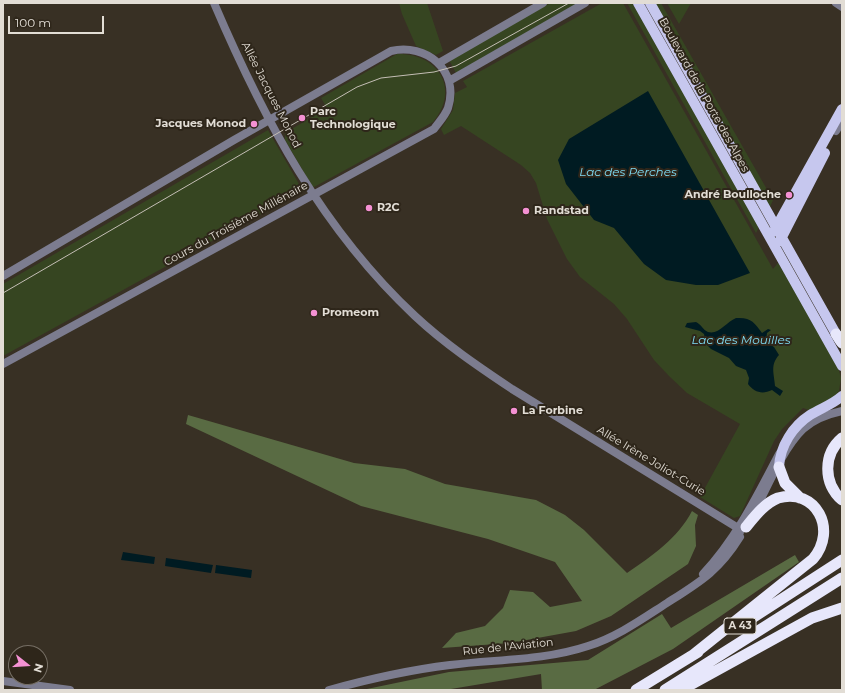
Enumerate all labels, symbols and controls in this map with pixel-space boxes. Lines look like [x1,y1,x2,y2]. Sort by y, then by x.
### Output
scale bar [10,8,106,34]
text: 100 m [15,15,51,30]
street label: Boulevard de la Porte des Alpes [656,16,752,174]
street label: Allée Jacques Monod [239,40,303,150]
place label: Parc Technologique [310,105,396,131]
marker: Parc Technologique [297,113,307,123]
place label: Jacques Monod [156,117,246,131]
marker: Jacques Monod [249,119,259,129]
water label: Lac des Perches [579,165,677,179]
street label: Cours du Troisième Millénaire [162,179,310,269]
place label: André Boulloche [685,188,781,202]
marker: André Boulloche [784,190,794,200]
place label: R2C [377,201,400,215]
marker: R2C [364,203,374,213]
place label: Randstad [534,204,589,218]
marker: Randstad [521,206,531,216]
place label: Promeom [322,306,379,320]
marker: Promeom [309,308,319,318]
water label: Lac des Mouilles [691,333,791,347]
place label: La Forbine [522,404,583,418]
marker: La Forbine [509,406,519,416]
street label: Allée Irène Joliot-Curie [594,423,708,499]
road number: A 43 [724,618,756,634]
street label: Rue de l'Aviation [462,636,554,658]
north arrow [8,645,48,685]
text: N [31,662,47,675]

